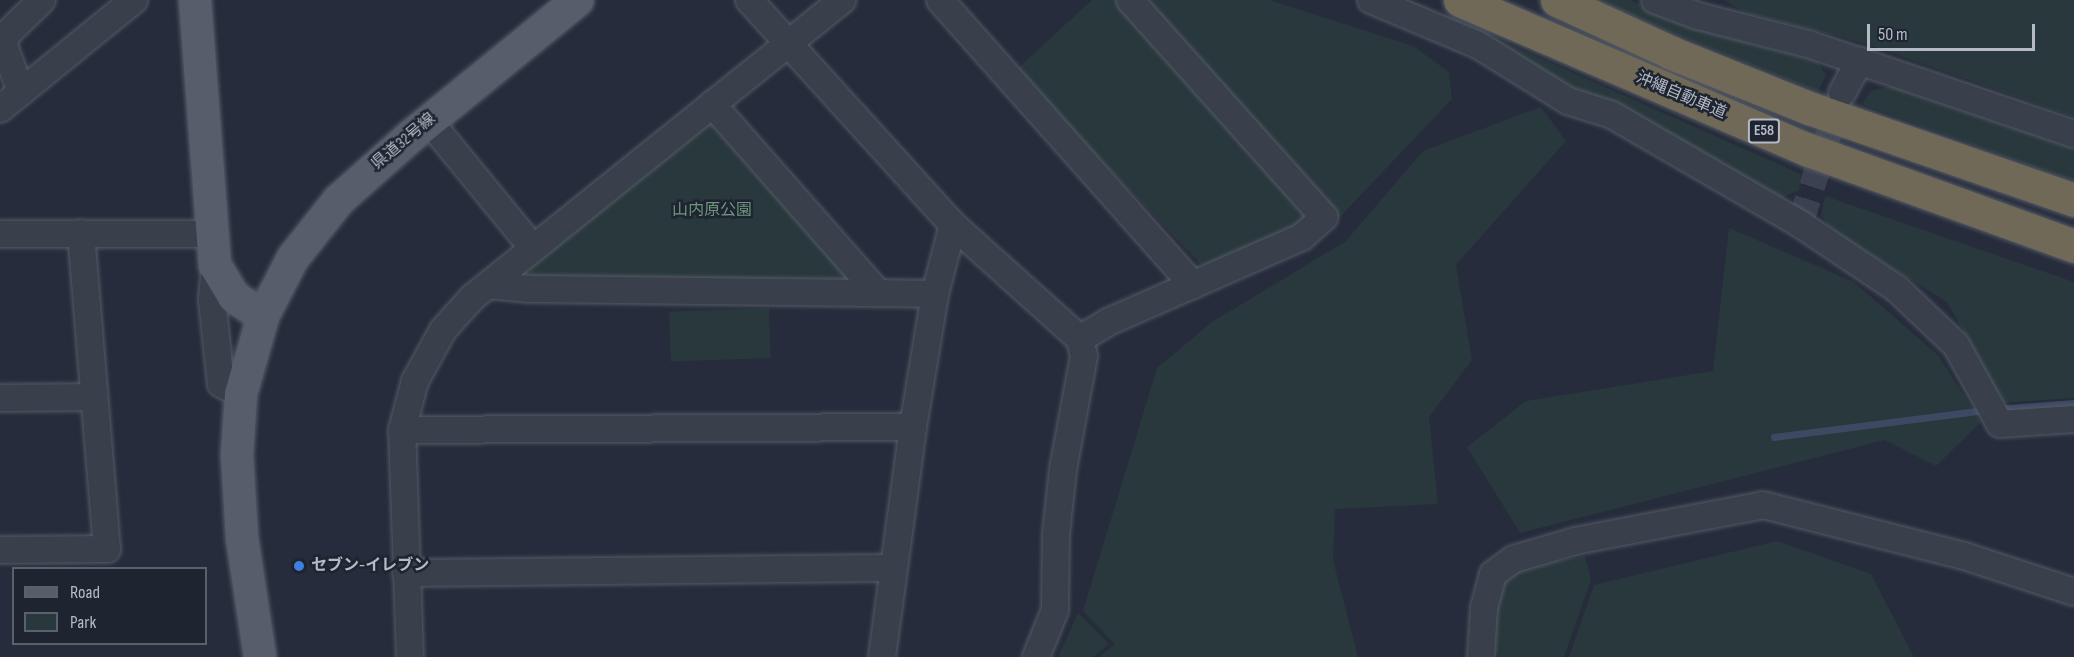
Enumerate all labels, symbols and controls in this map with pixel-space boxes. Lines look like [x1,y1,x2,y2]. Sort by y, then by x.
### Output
scale bar [1870,12,2038,50]
text: 50 m [1878,24,1908,45]
street label: 沖縄自動車道 [1633,68,1729,124]
street label: 県道32号線 [368,110,440,174]
road number: E58 [1748,119,1780,143]
park label: 山内原公園 [672,201,752,221]
place label: セブン-イレブン [311,556,429,576]
marker: セブン-イレブン [292,559,306,573]
legend [12,567,207,645]
text: Road [70,582,100,603]
text: Park [70,612,96,633]

